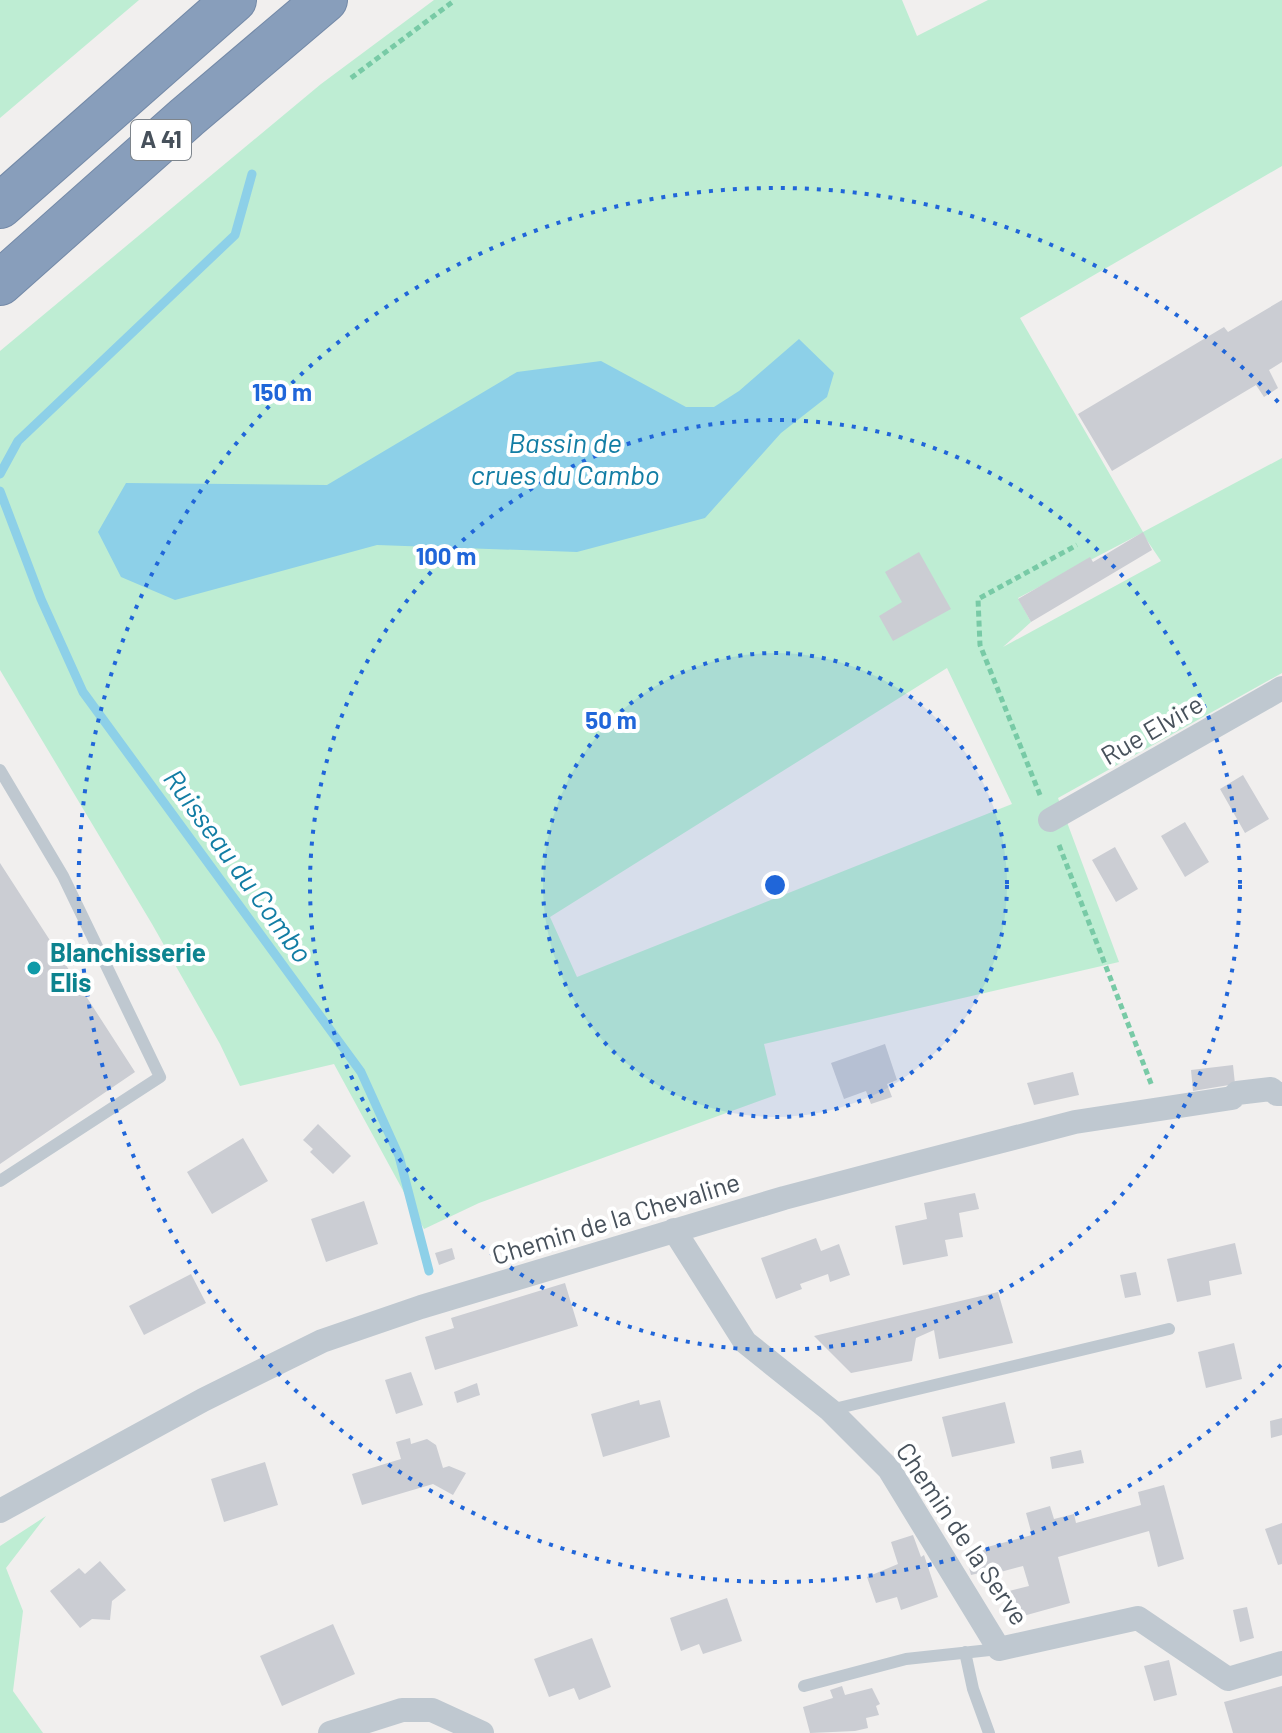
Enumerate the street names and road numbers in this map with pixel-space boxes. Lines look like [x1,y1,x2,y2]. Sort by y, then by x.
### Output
road number: A 41 [131,120,191,160]
street label: Rue Elvire [1095,687,1208,770]
street label: Chemin de la Chevaline [488,1165,743,1270]
street label: Chemin de la Serve [891,1436,1036,1630]

